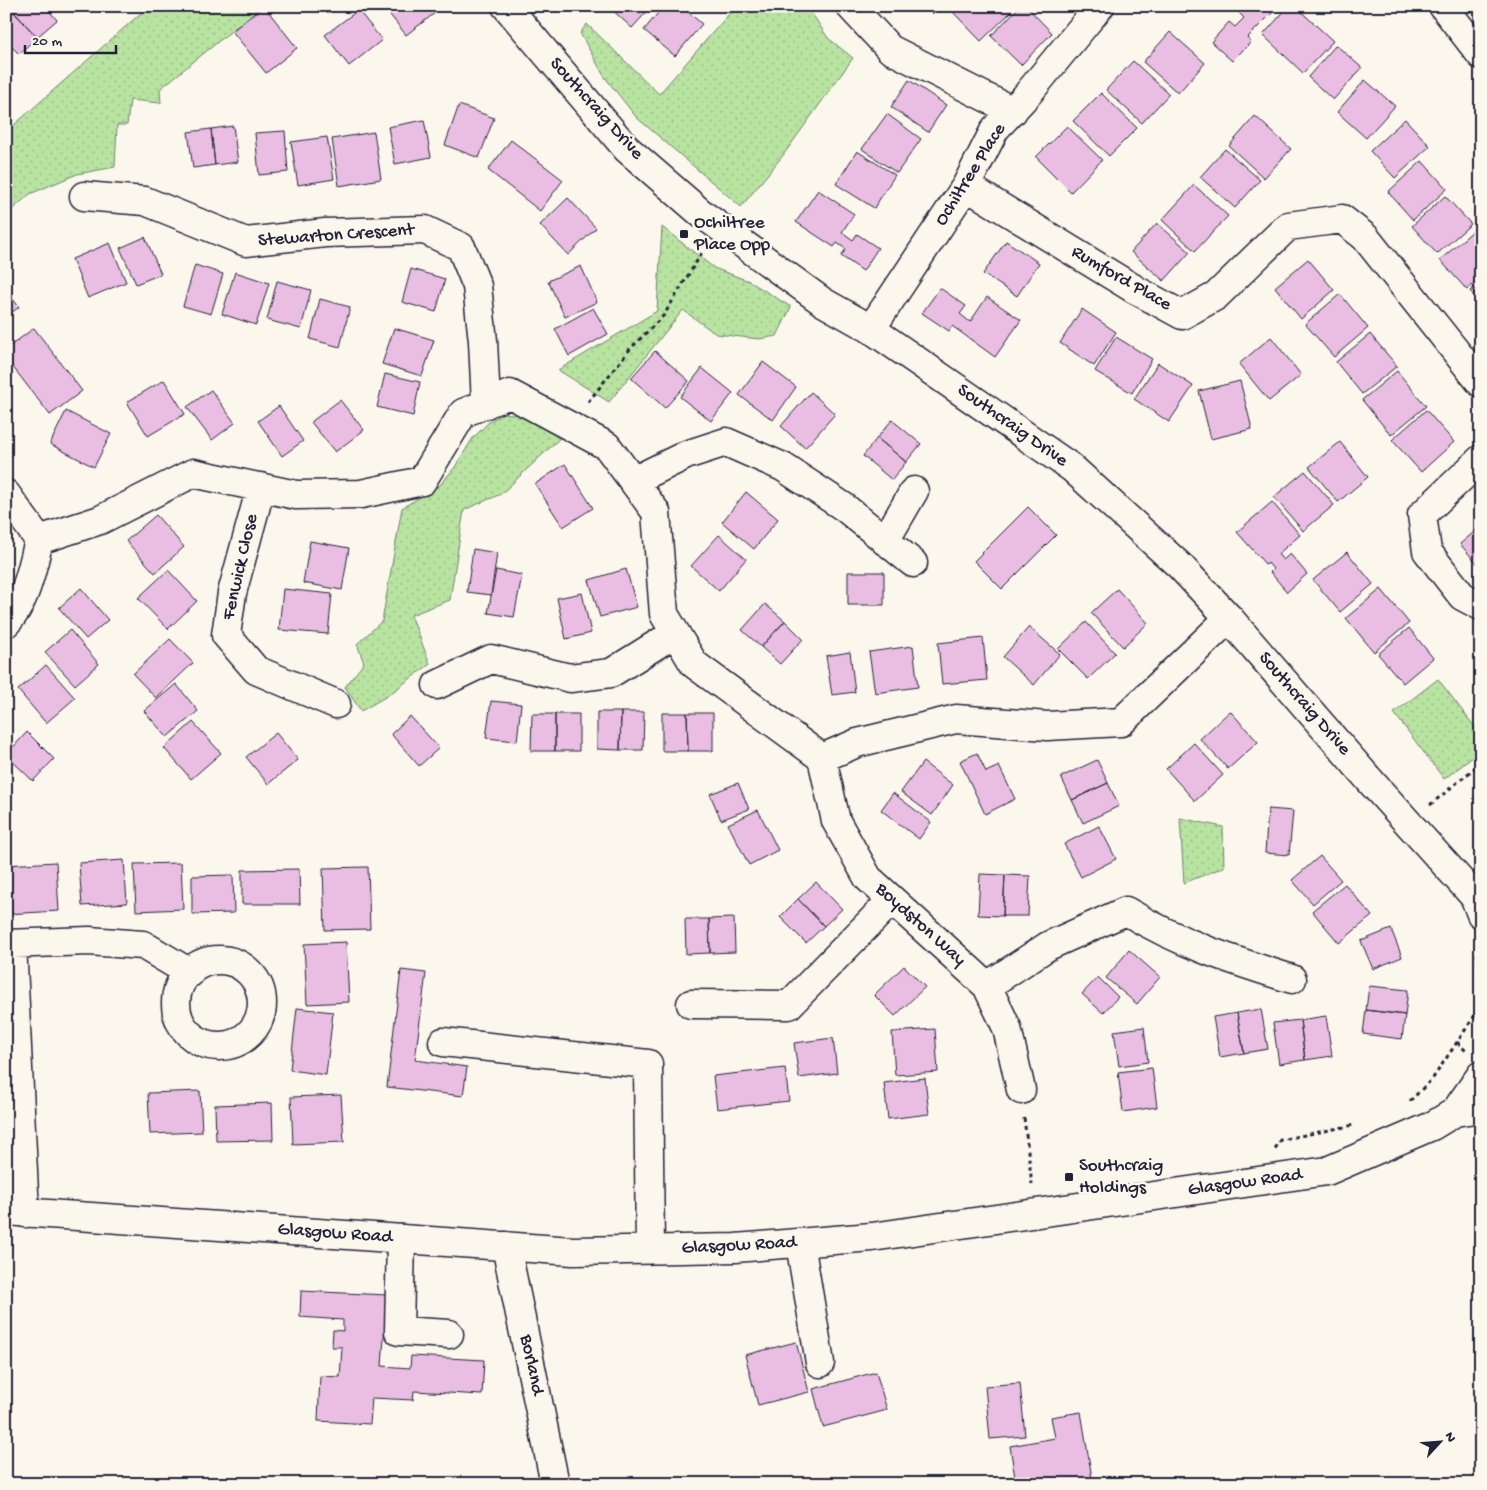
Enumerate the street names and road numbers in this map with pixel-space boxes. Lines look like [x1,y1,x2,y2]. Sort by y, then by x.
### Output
street label: Southcraig Drive [544,53,648,165]
street label: Ochiltree Place [930,119,1012,230]
street label: Stewarton Crescent [257,219,417,253]
street label: Rumford Place [1067,241,1175,317]
street label: Southcraig Drive [952,379,1072,473]
street label: Fenwick Close [217,512,264,623]
street label: Southcraig Drive [1253,647,1355,761]
street label: Boydston Way [869,878,971,972]
street label: Glasgow Road [1186,1163,1305,1202]
street label: Glasgow Road [277,1219,395,1250]
street label: Glasgow Road [681,1231,799,1260]
street label: Borland [513,1332,549,1399]

